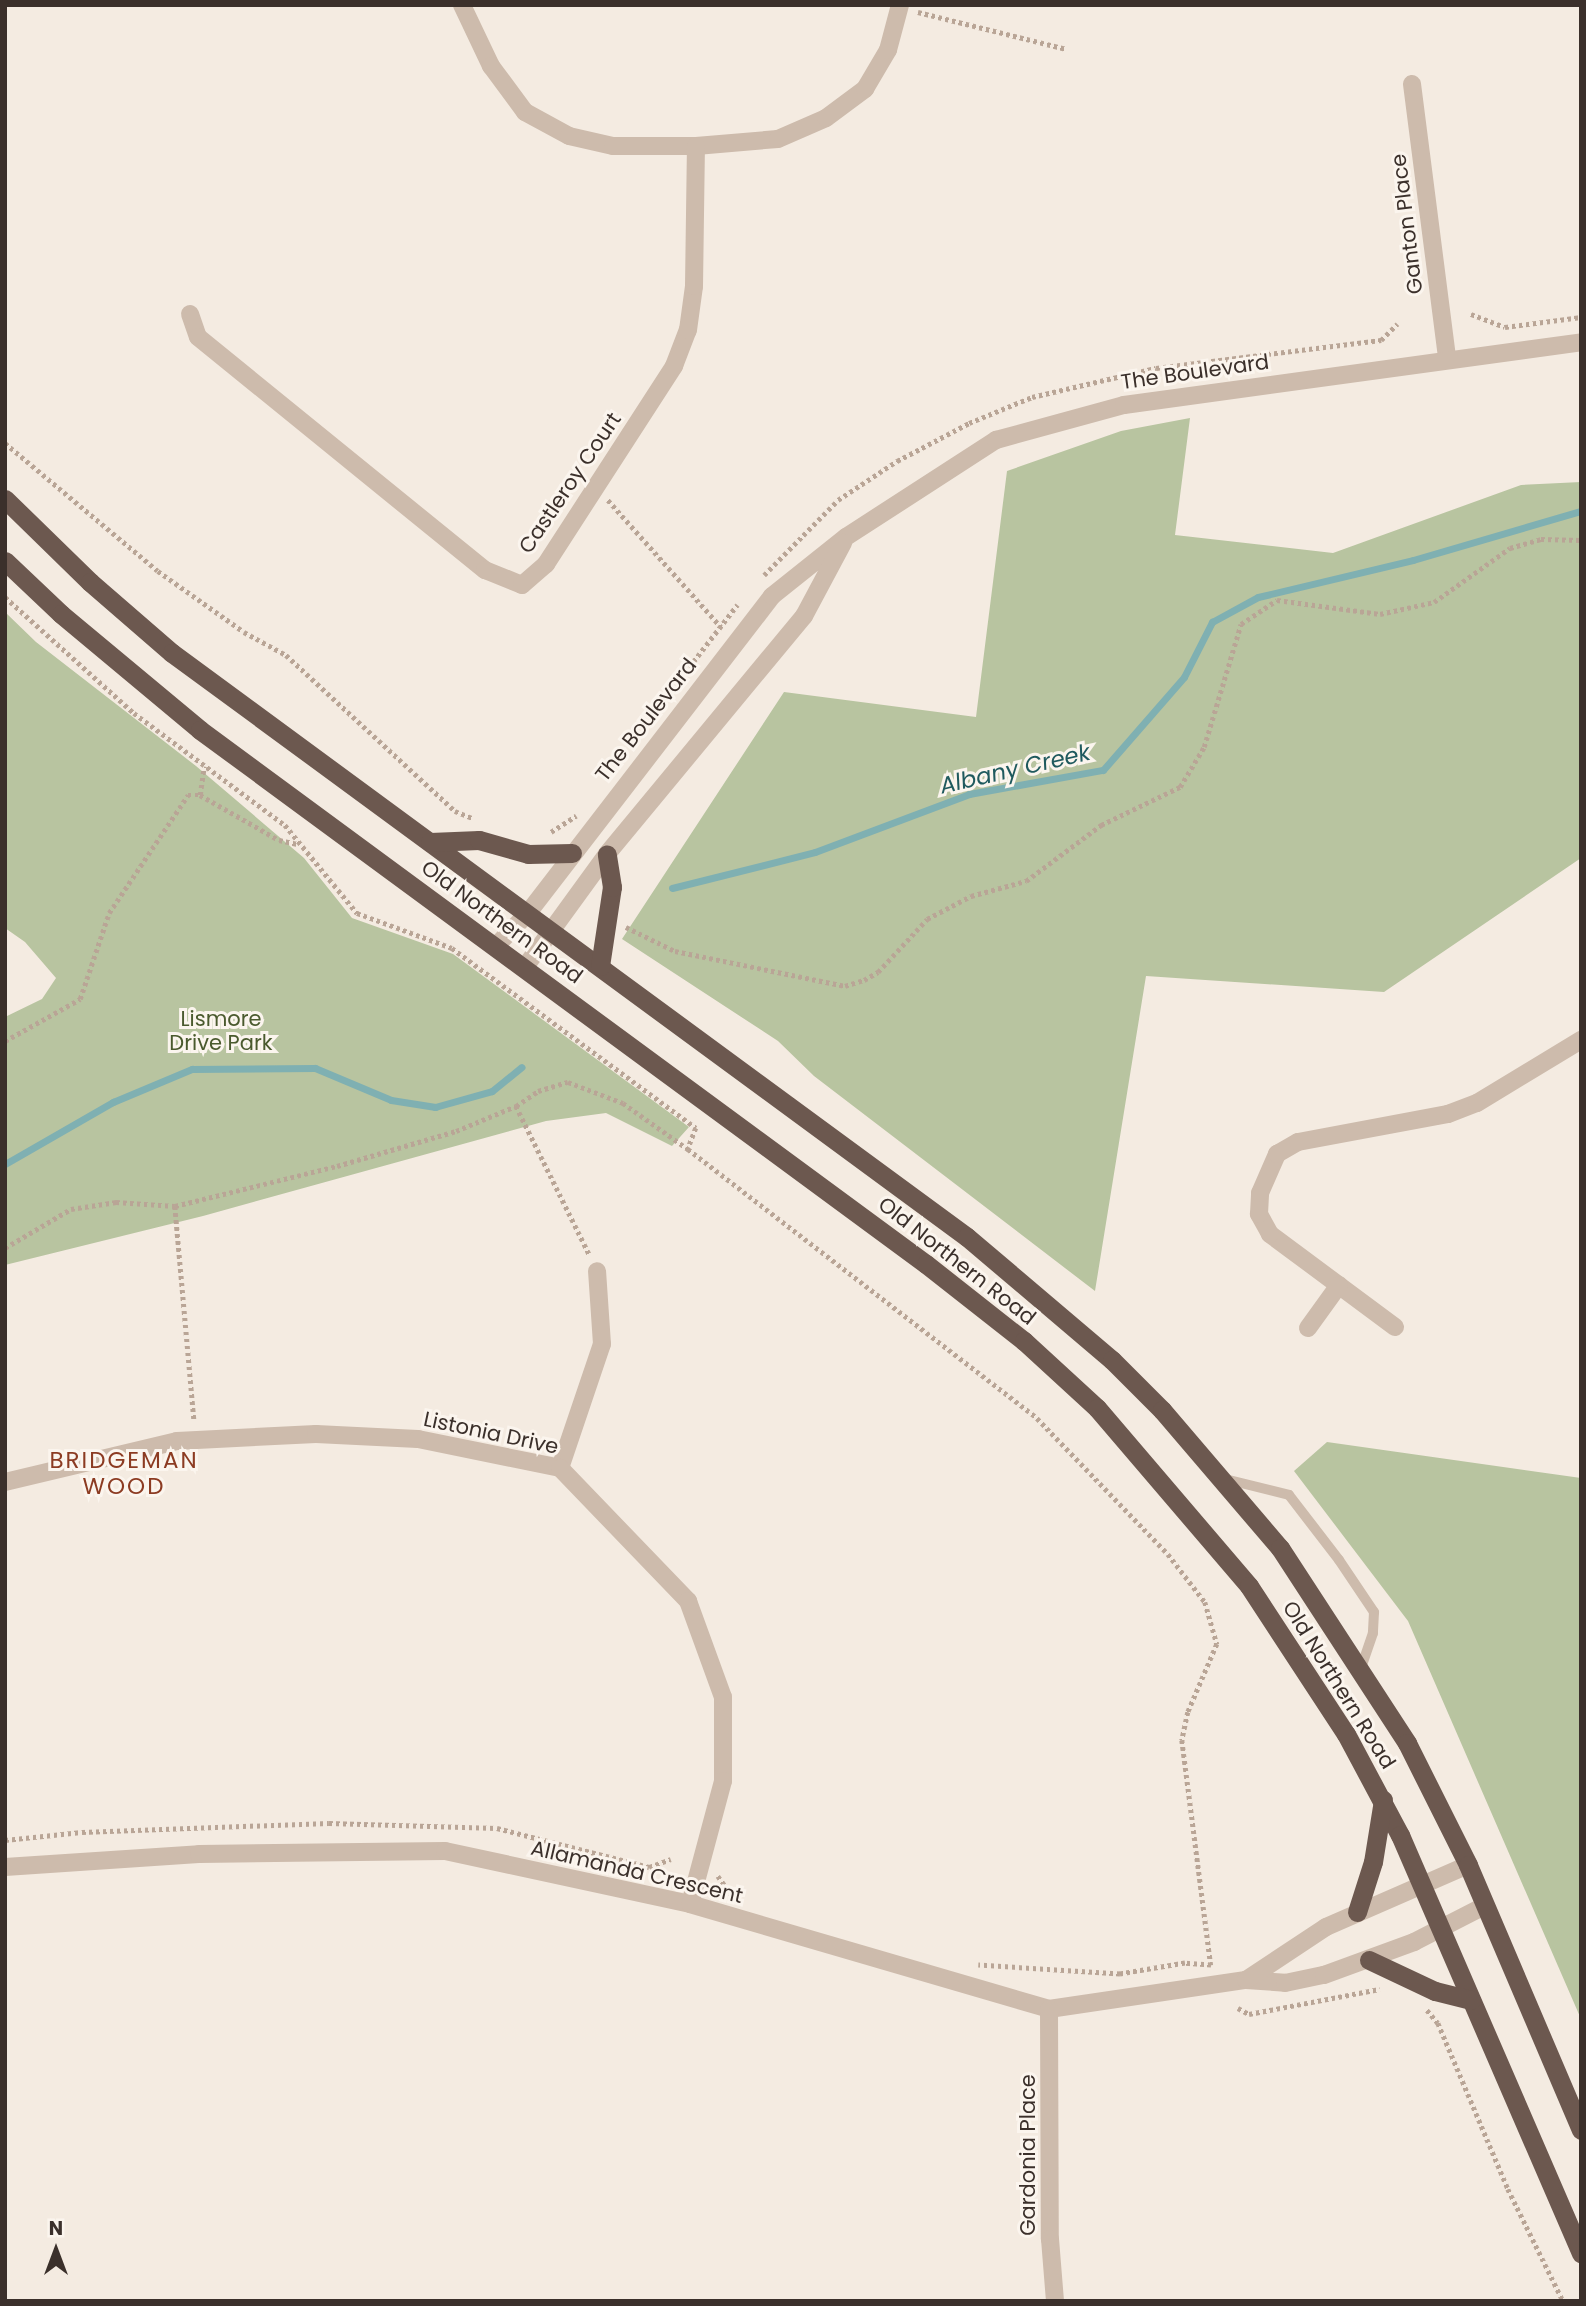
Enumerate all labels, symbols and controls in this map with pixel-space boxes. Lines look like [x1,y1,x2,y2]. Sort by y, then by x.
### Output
street label: Ganton Place [1386,152,1428,296]
street label: The Boulevard [1119,349,1271,395]
street label: Castleroy Court [514,408,626,558]
street label: The Boulevard [590,653,702,787]
water label: Albany Creek [937,738,1093,800]
street label: Old Northern Road [416,855,588,989]
park label: Lismore Drive Park [169,1006,273,1056]
street label: Old Northern Road [873,1192,1041,1330]
street label: Listonia Drive [421,1406,561,1460]
district label: BRIDGEMAN WOOD [51,1446,197,1500]
street label: Old Northern Road [1277,1596,1401,1774]
street label: Allamanda Crescent [529,1835,745,1909]
street label: Gardonia Place [1015,2074,1041,2236]
north arrow [21,2215,91,2285]
text: N [49,2215,63,2242]

